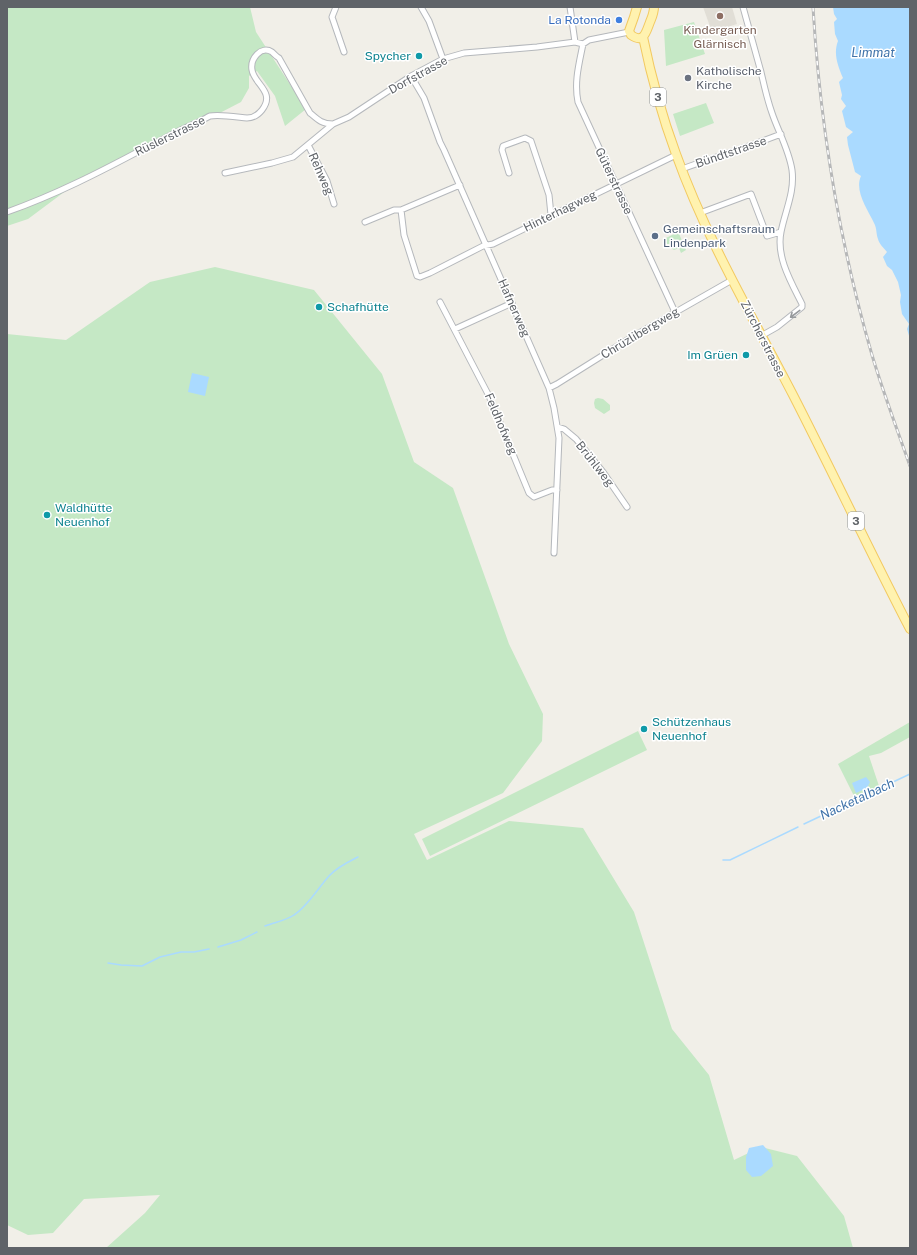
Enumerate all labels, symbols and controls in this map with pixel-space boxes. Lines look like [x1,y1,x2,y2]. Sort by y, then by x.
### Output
marker: Kindergarten Glärnisch [715,11,725,21]
place label: La Rotonda [548,13,611,27]
marker: La Rotonda [614,15,624,25]
place label: Kindergarten Glärnisch [683,23,757,51]
water label: Limmat [851,45,895,60]
place label: Spycher [365,49,411,63]
marker: Spycher [414,51,424,61]
street label: Dorfstrasse [386,53,450,97]
place label: Katholische Kirche [696,64,762,92]
marker: Katholische Kirche [683,73,693,83]
road number: 3 [650,88,666,106]
street label: Rüslerstrasse [133,113,208,159]
street label: Bündtstrasse [694,133,769,171]
street label: Güterstrasse [592,145,636,217]
street label: Rehweg [305,151,337,197]
street label: Hinterhagweg [521,187,599,235]
place label: Gemeinschaftsraum Lindenpark [663,222,775,250]
marker: Gemeinschaftsraum Lindenpark [650,231,660,241]
street label: Hafnerweg [495,277,533,339]
street label: Zürcherstrasse [738,298,789,380]
place label: Schafhütte [327,300,389,314]
marker: Schafhütte [314,302,324,312]
street label: Chrüzlibergweg [598,304,682,362]
one-way arrow [790,309,801,318]
place label: Im Grüen [687,348,738,362]
marker: Im Grüen [741,350,751,360]
street label: Feldhofweg [482,391,520,457]
street label: Brühlweg [573,439,617,489]
place label: Waldhütte Neuenhof [55,501,113,529]
marker: Waldhütte Neuenhof [42,510,52,520]
road number: 3 [848,512,864,530]
place label: Schützenhaus Neuenhof [652,715,731,743]
marker: Schützenhaus Neuenhof [639,724,649,734]
water label: Nacketalbach [817,775,897,823]

